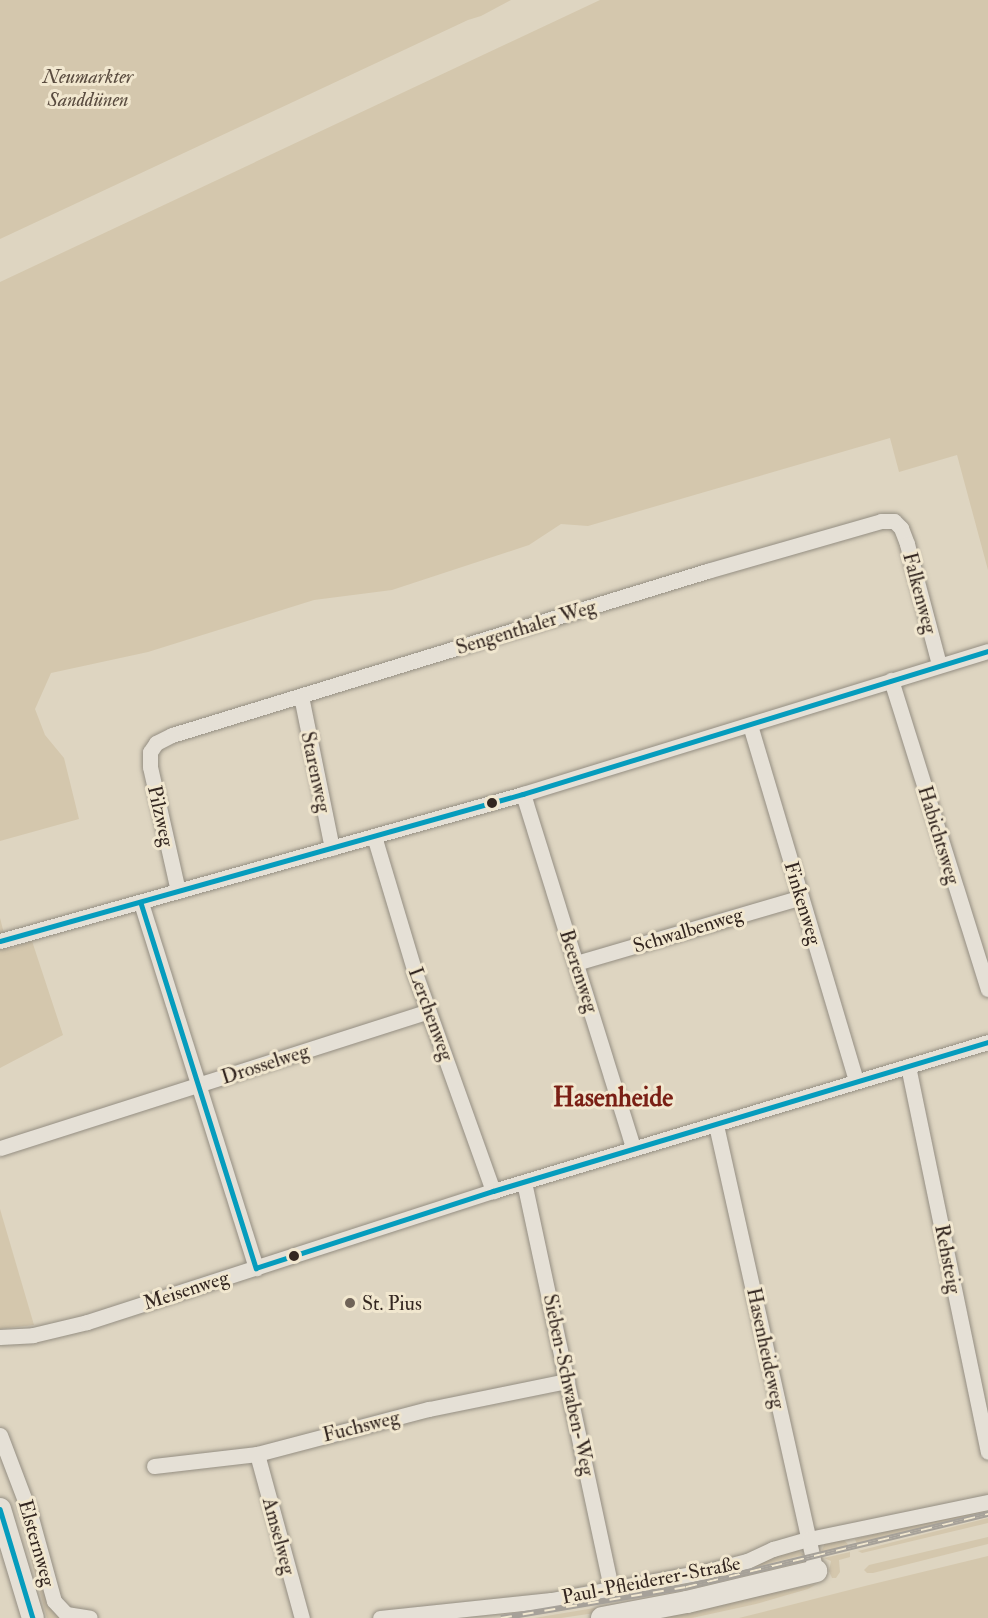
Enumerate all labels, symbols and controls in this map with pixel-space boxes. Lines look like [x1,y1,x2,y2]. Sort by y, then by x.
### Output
park label: Neumarkter Sanddünen [43,65,133,112]
street label: Falkenweg [898,550,942,636]
street label: Sengenthaler Weg [453,594,599,660]
street label: Starenweg [296,729,336,815]
street label: Pilzweg [142,783,180,849]
street label: Habichtsweg [913,783,965,887]
unlabelled marker [486,797,498,809]
street label: Finkenweg [779,858,827,948]
street label: Schwalbenweg [630,902,746,958]
street label: Beerenweg [554,926,604,1016]
street label: Lerchenweg [403,964,459,1064]
street label: Drosselweg [218,1039,312,1089]
district label: Hasenheide [553,1083,673,1115]
street label: Rehsteig [930,1222,966,1296]
unlabelled marker [288,1250,300,1262]
street label: Meisenweg [140,1265,232,1315]
street label: Hasenheideweg [741,1285,791,1411]
place label: St. Pius [362,1291,422,1315]
street label: Sieben-Schwaben-Weg [538,1292,600,1478]
marker: St. Pius [343,1296,357,1310]
street label: Fuchsweg [320,1405,402,1447]
street label: Amselweg [257,1495,301,1577]
street label: Elsternweg [13,1497,61,1589]
street label: Paul-Pfleiderer-Straße [560,1551,742,1609]

